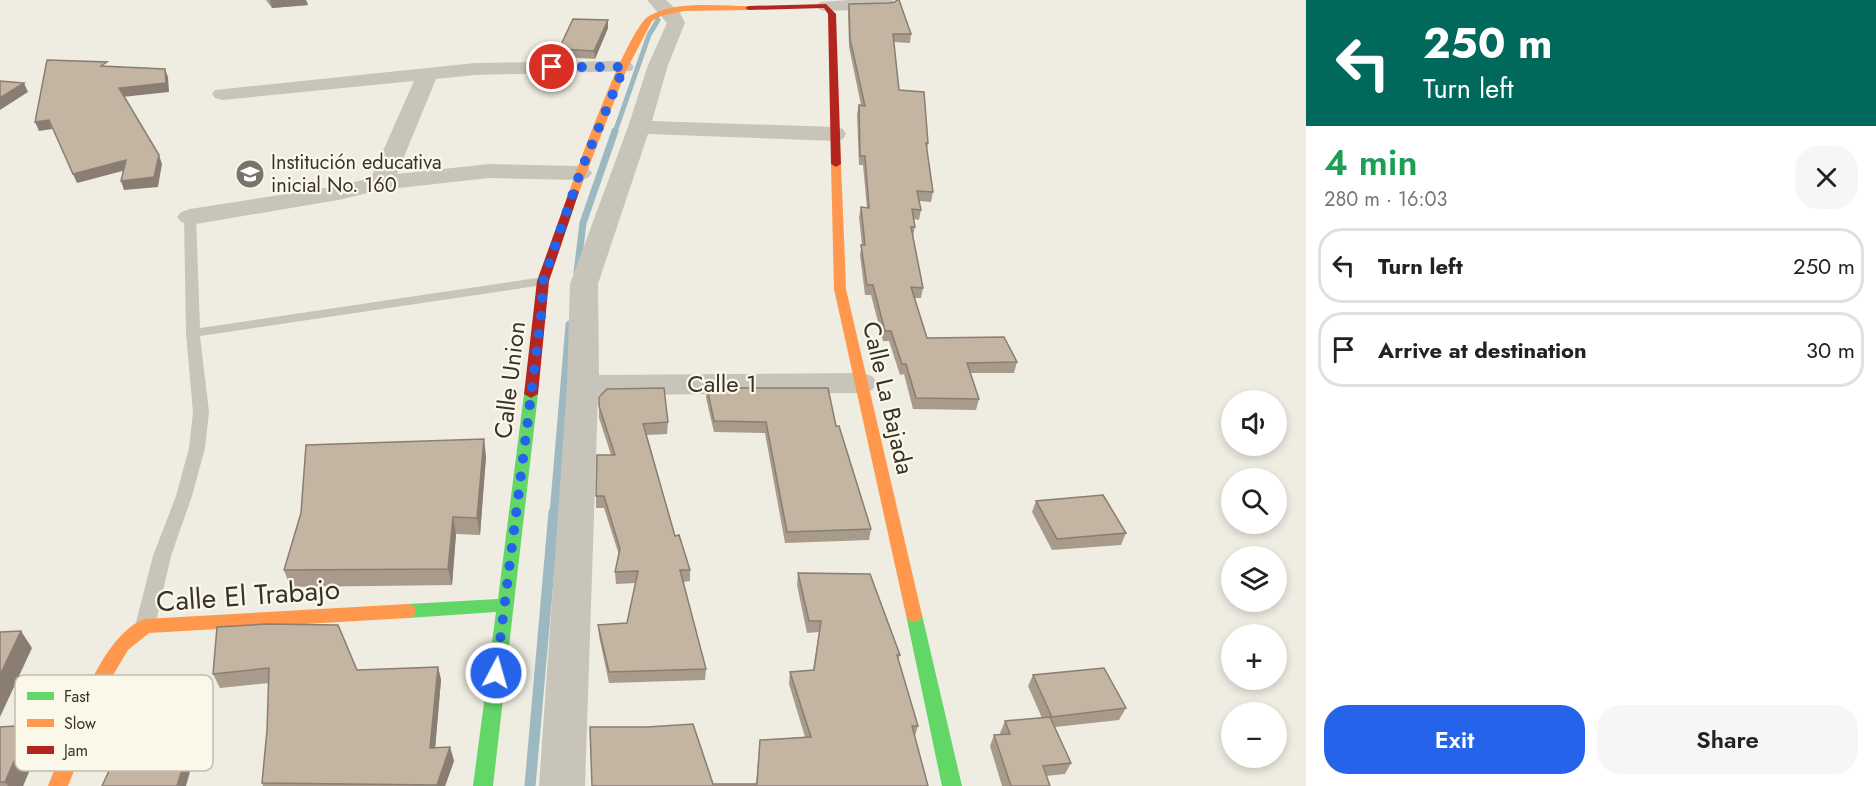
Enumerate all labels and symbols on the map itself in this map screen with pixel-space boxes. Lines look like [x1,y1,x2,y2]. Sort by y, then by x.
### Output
pin [526,41,577,92]
place label: Institución educativa inicial No. 160 [271,148,442,200]
school or university icon: Institución educativa inicial No. 160 [234,158,266,190]
street label: Calle La Bajada [854,318,923,478]
street label: Calle Union [485,319,534,441]
street label: Calle 1 [687,366,757,401]
street label: Calle El Trabajo [155,569,341,622]
position arrow [464,641,528,705]
legend [15,675,213,771]
text: Fast [64,685,90,708]
text: Slow [64,712,96,735]
text: Jam [62,739,88,762]

